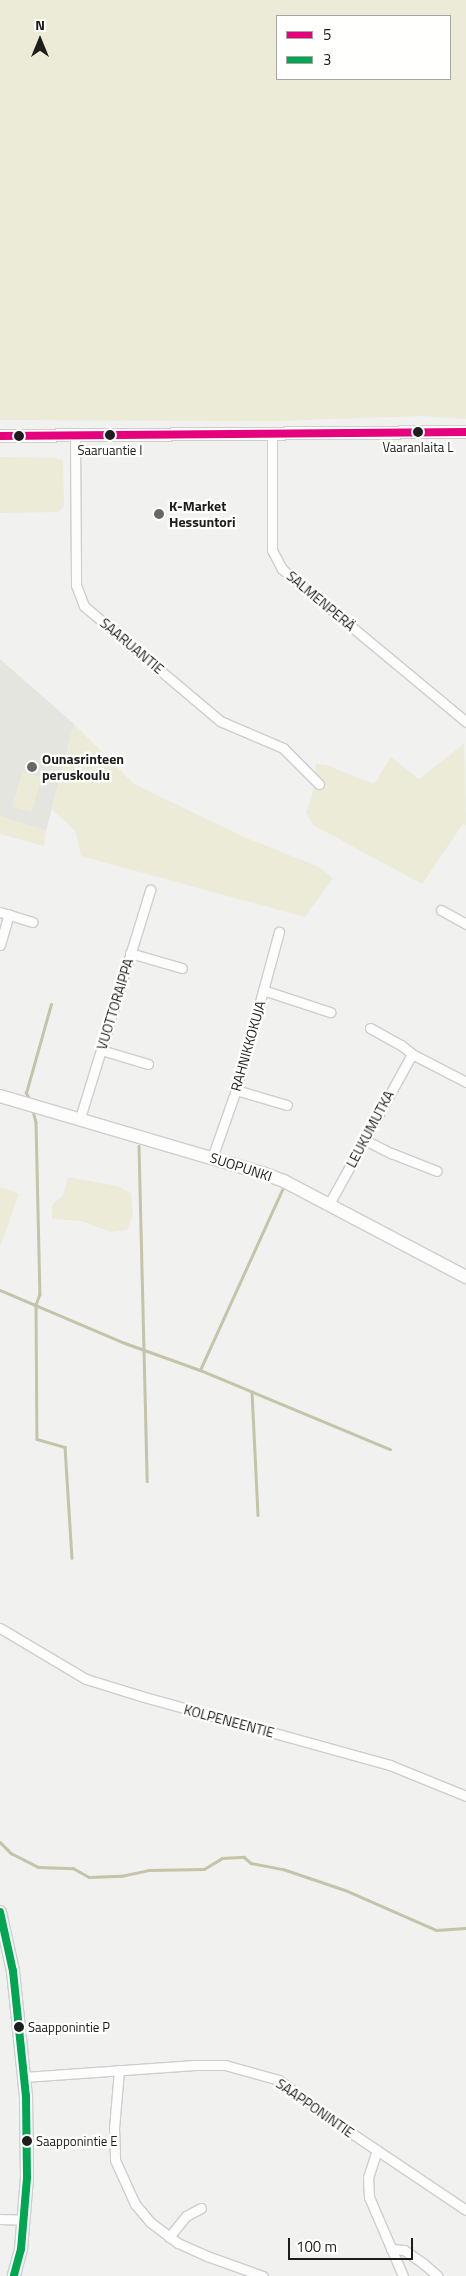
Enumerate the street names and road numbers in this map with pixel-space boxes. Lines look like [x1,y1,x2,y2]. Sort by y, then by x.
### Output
street label: SALMENPERÄ [283,567,359,635]
street label: SAARUANTIE [97,614,167,678]
street label: VUOTTORAIPPA [93,956,137,1052]
street label: RAHNIKKOKUJA [227,999,269,1093]
street label: LEUKUMUTKA [343,1088,397,1170]
street label: SUOPUNKI [208,1149,274,1185]
street label: KOLPENEENTIE [182,1701,276,1741]
street label: SAAPPONINTIE [273,2075,357,2141]

